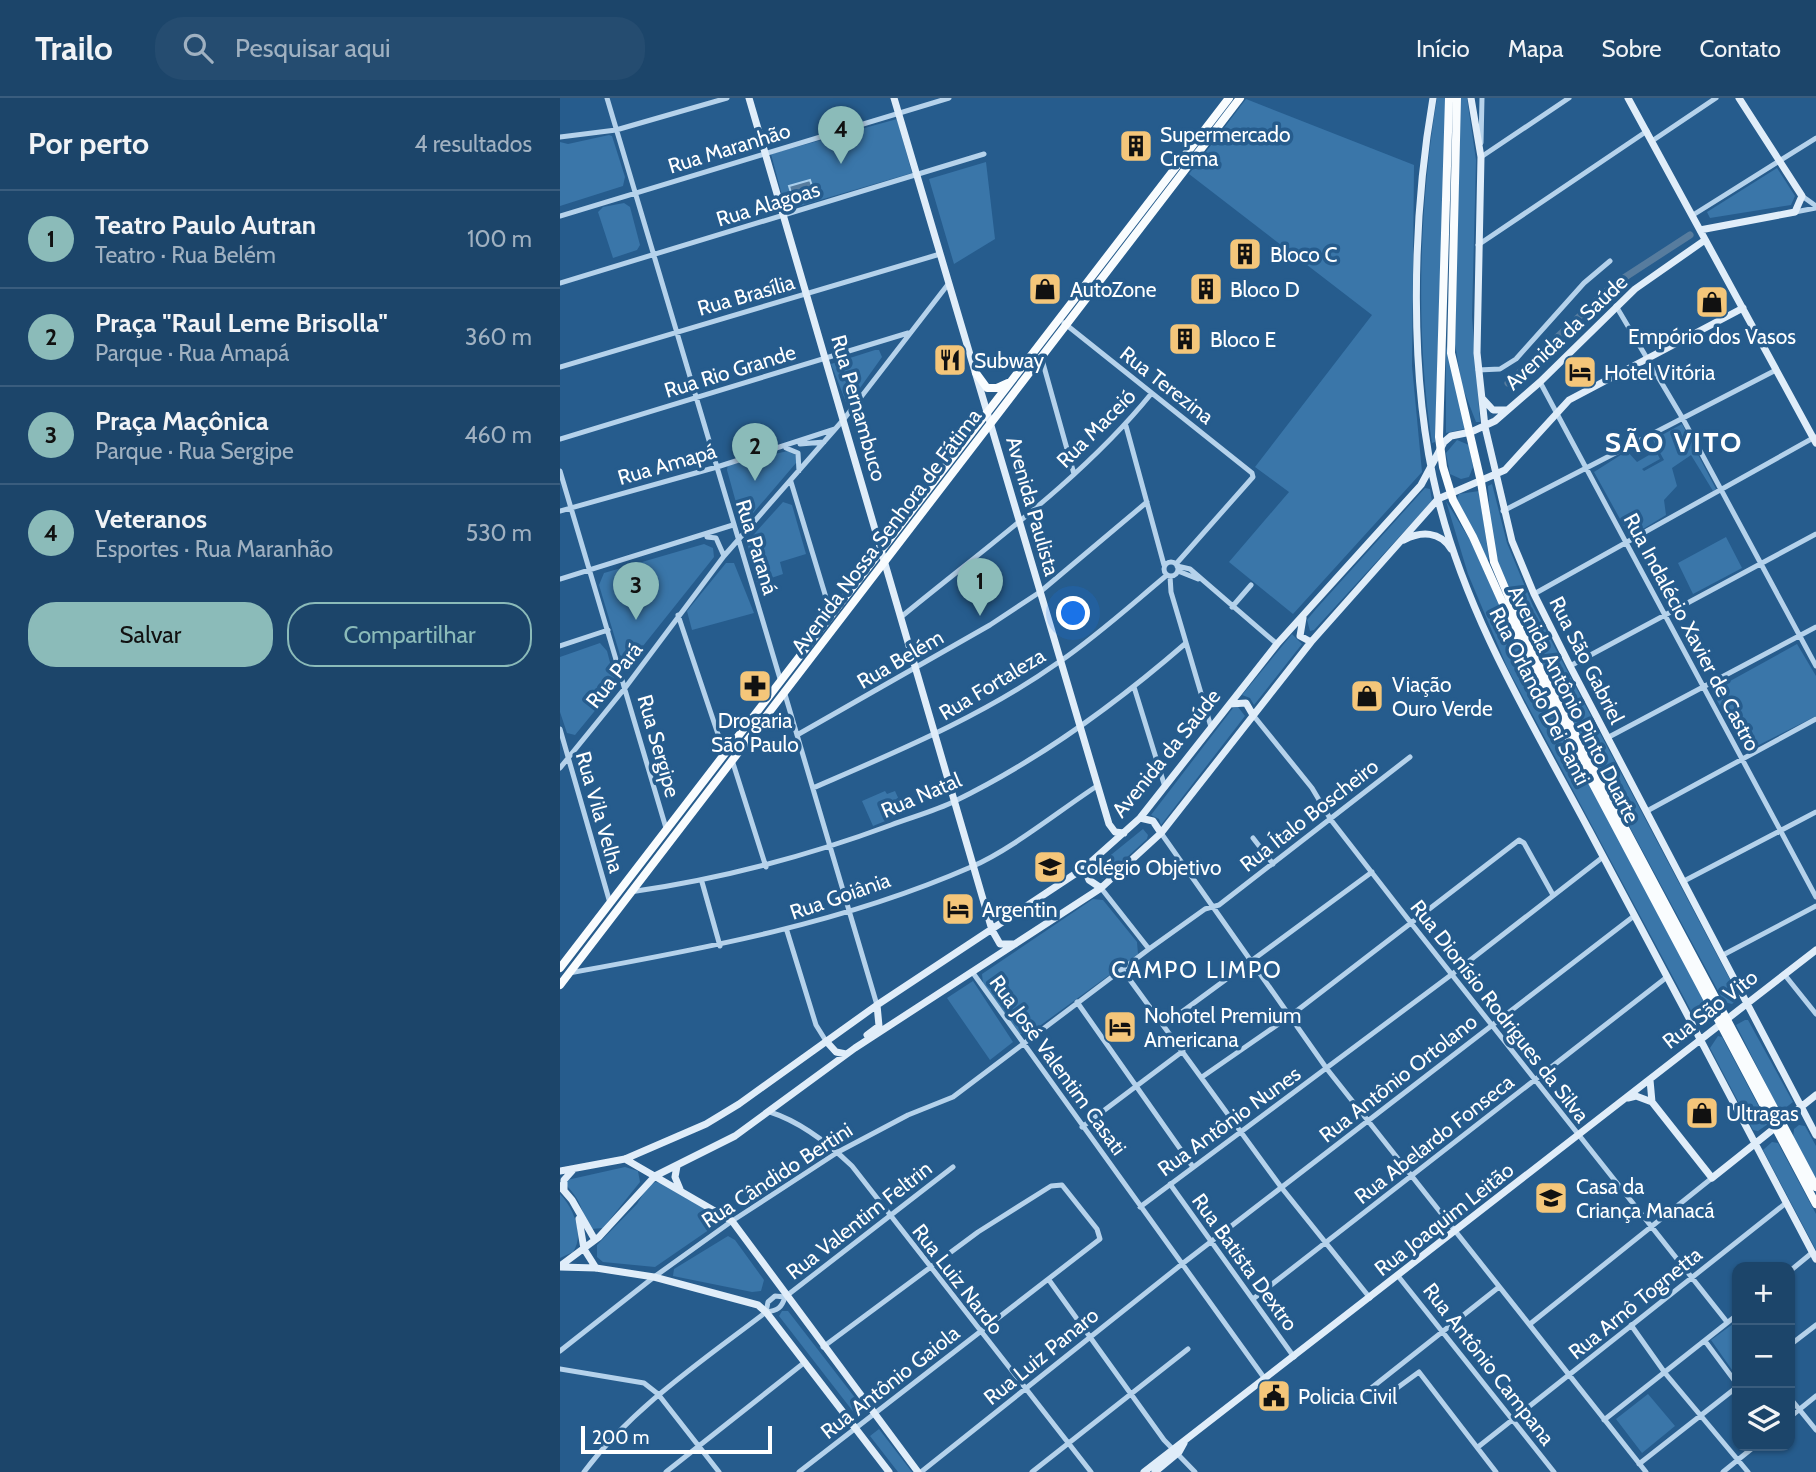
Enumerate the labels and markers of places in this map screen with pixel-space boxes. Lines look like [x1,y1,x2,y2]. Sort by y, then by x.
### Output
pin: 4 [818,106,864,164]
place label: Supermercado Crema [1160,122,1291,171]
building icon: Supermercado Crema [1117,127,1155,165]
building icon: Bloco C [1226,235,1264,273]
place label: Bloco C [1270,242,1337,267]
shop icon: AutoZone [1026,270,1064,308]
building icon: Bloco D [1187,270,1225,308]
place label: AutoZone [1070,277,1157,302]
place label: Bloco D [1230,277,1300,302]
shop icon: Empório dos Vasos [1693,283,1731,321]
building icon: Bloco E [1166,320,1204,358]
place label: Empório dos Vasos [1628,324,1796,349]
place label: Bloco E [1210,327,1276,352]
restaurant icon: Subway [931,341,969,379]
place label: Subway [974,348,1044,373]
hotel icon: Hotel Vitória [1561,353,1599,391]
place label: Hotel Vitória [1604,360,1715,385]
pin: 2 [732,423,778,481]
pin: 1 [957,558,1003,616]
pin: 3 [613,562,659,620]
pharmacy icon: Drogaria São Paulo [736,667,774,705]
place label: Viação Ouro Verde [1392,672,1493,721]
shop icon: Viação Ouro Verde [1348,677,1386,715]
place label: Drogaria São Paulo [711,708,799,757]
school or university icon: Colégio Objetivo [1031,848,1069,886]
place label: Colégio Objetivo [1074,855,1222,881]
hotel icon: Argentin [939,890,977,928]
place label: Argentin [982,897,1058,922]
place label: Nohotel Premium Americana [1144,1003,1302,1052]
hotel icon: Nohotel Premium Americana [1101,1008,1139,1046]
shop icon: Ultragas [1683,1094,1721,1132]
place label: Ultragas [1726,1101,1799,1126]
place label: Casa da Criança Manacá [1576,1174,1714,1223]
school or university icon: Casa da Criança Manacá [1532,1179,1570,1217]
public building icon: Policia Civil [1255,1377,1293,1415]
place label: Policia Civil [1298,1384,1397,1409]

